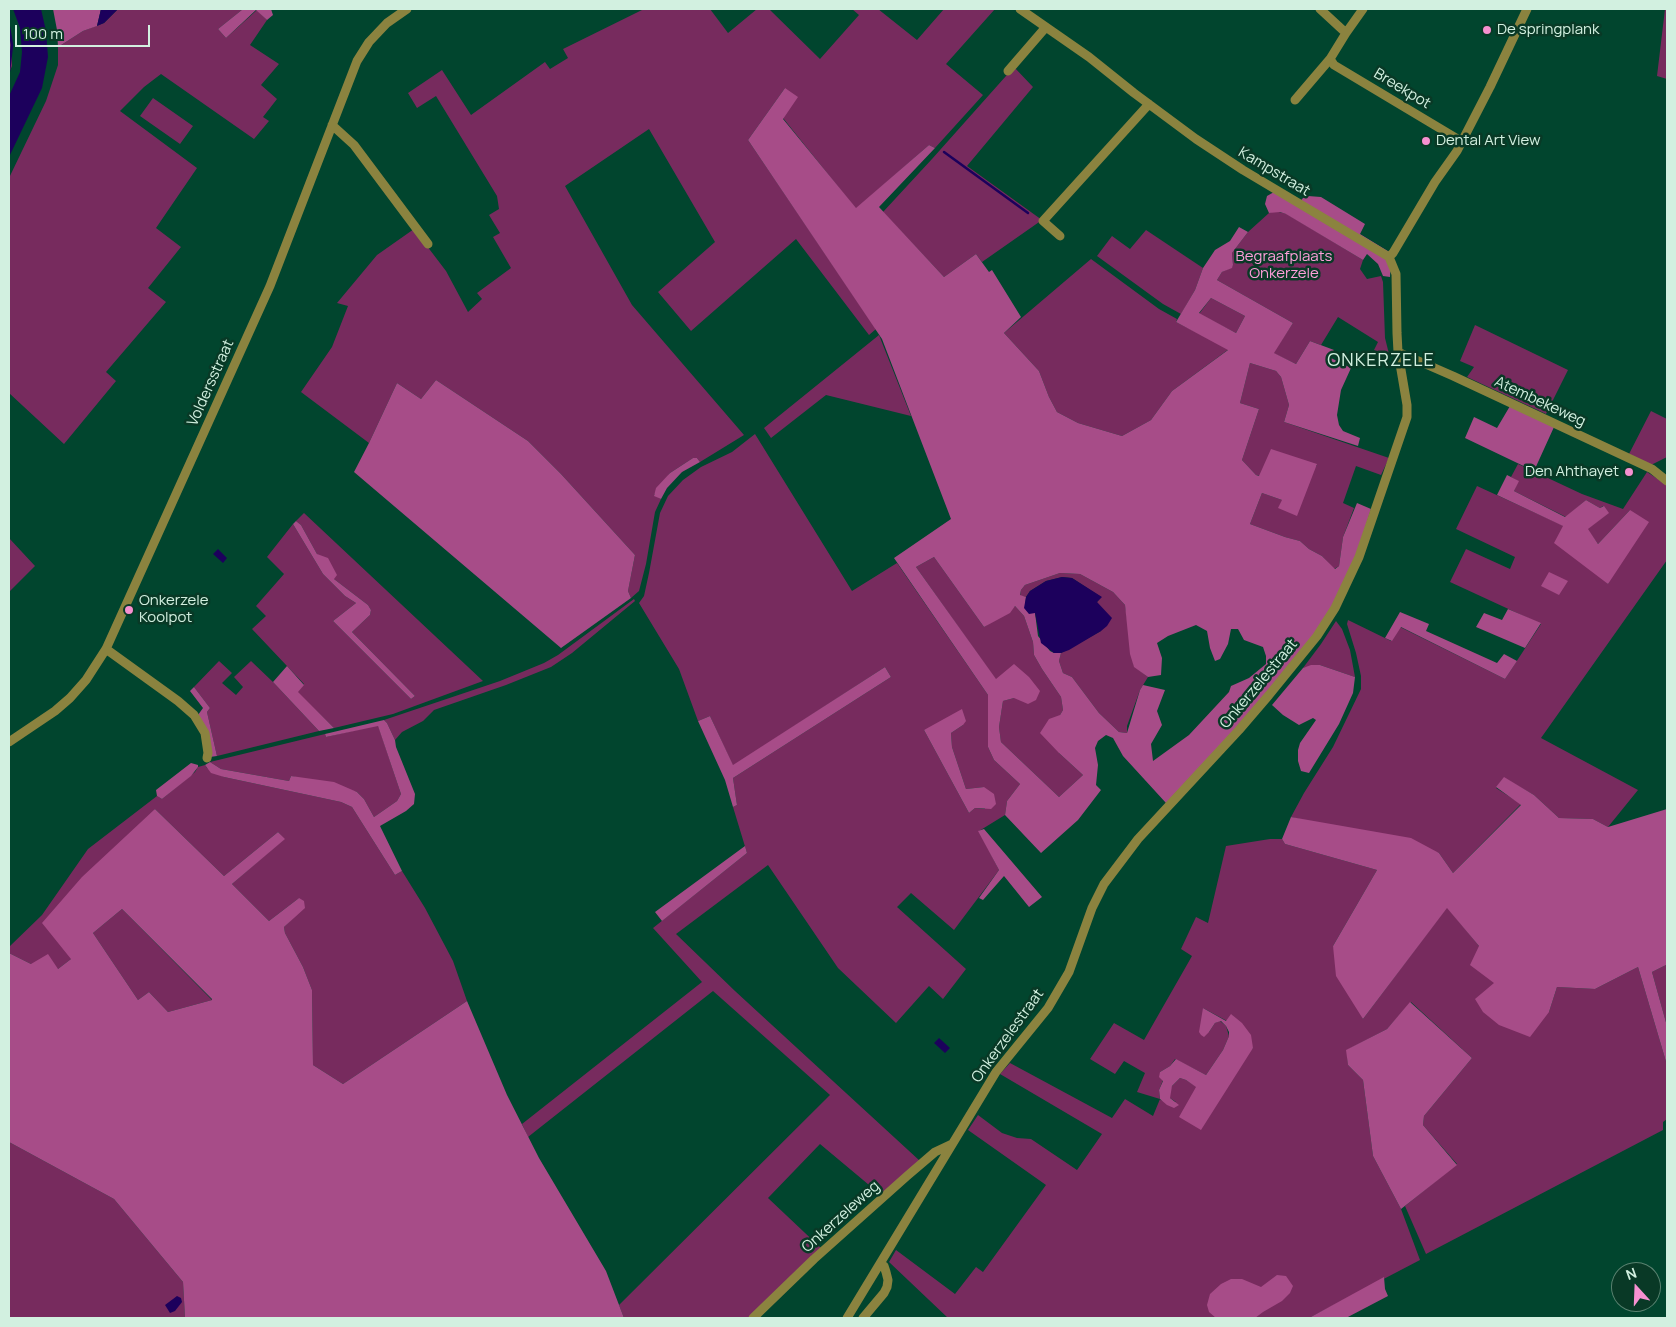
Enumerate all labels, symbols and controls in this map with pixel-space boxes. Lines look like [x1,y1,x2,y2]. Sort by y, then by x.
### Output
scale bar [18,15,152,47]
place label: De springplank [1497,21,1599,39]
text: 100 m [23,23,63,44]
marker: De springplank [1481,24,1493,36]
street label: Breekpot [1370,65,1434,113]
place label: Dental Art View [1436,132,1541,150]
marker: Dental Art View [1420,135,1432,147]
street label: Kampstraat [1235,144,1313,200]
park label: Begraafplaats Onkerzele [1236,248,1332,283]
street label: Voldersstraat [184,337,238,429]
district label: ONKERZELE [1326,350,1436,372]
street label: Atembekeweg [1492,373,1588,431]
place label: Den Ahthayet [1525,463,1619,481]
marker: Den Ahthayet [1623,466,1635,478]
place label: Onkerzele Koolpot [139,592,209,627]
marker: Onkerzele Koolpot [123,604,135,616]
street label: Onkerzelestraat [1216,636,1302,732]
street label: Onkerzelestraat [968,986,1048,1086]
street label: Onkerzeleweg [799,1177,883,1257]
north arrow [1611,1262,1661,1312]
text: N [1623,1263,1639,1284]

